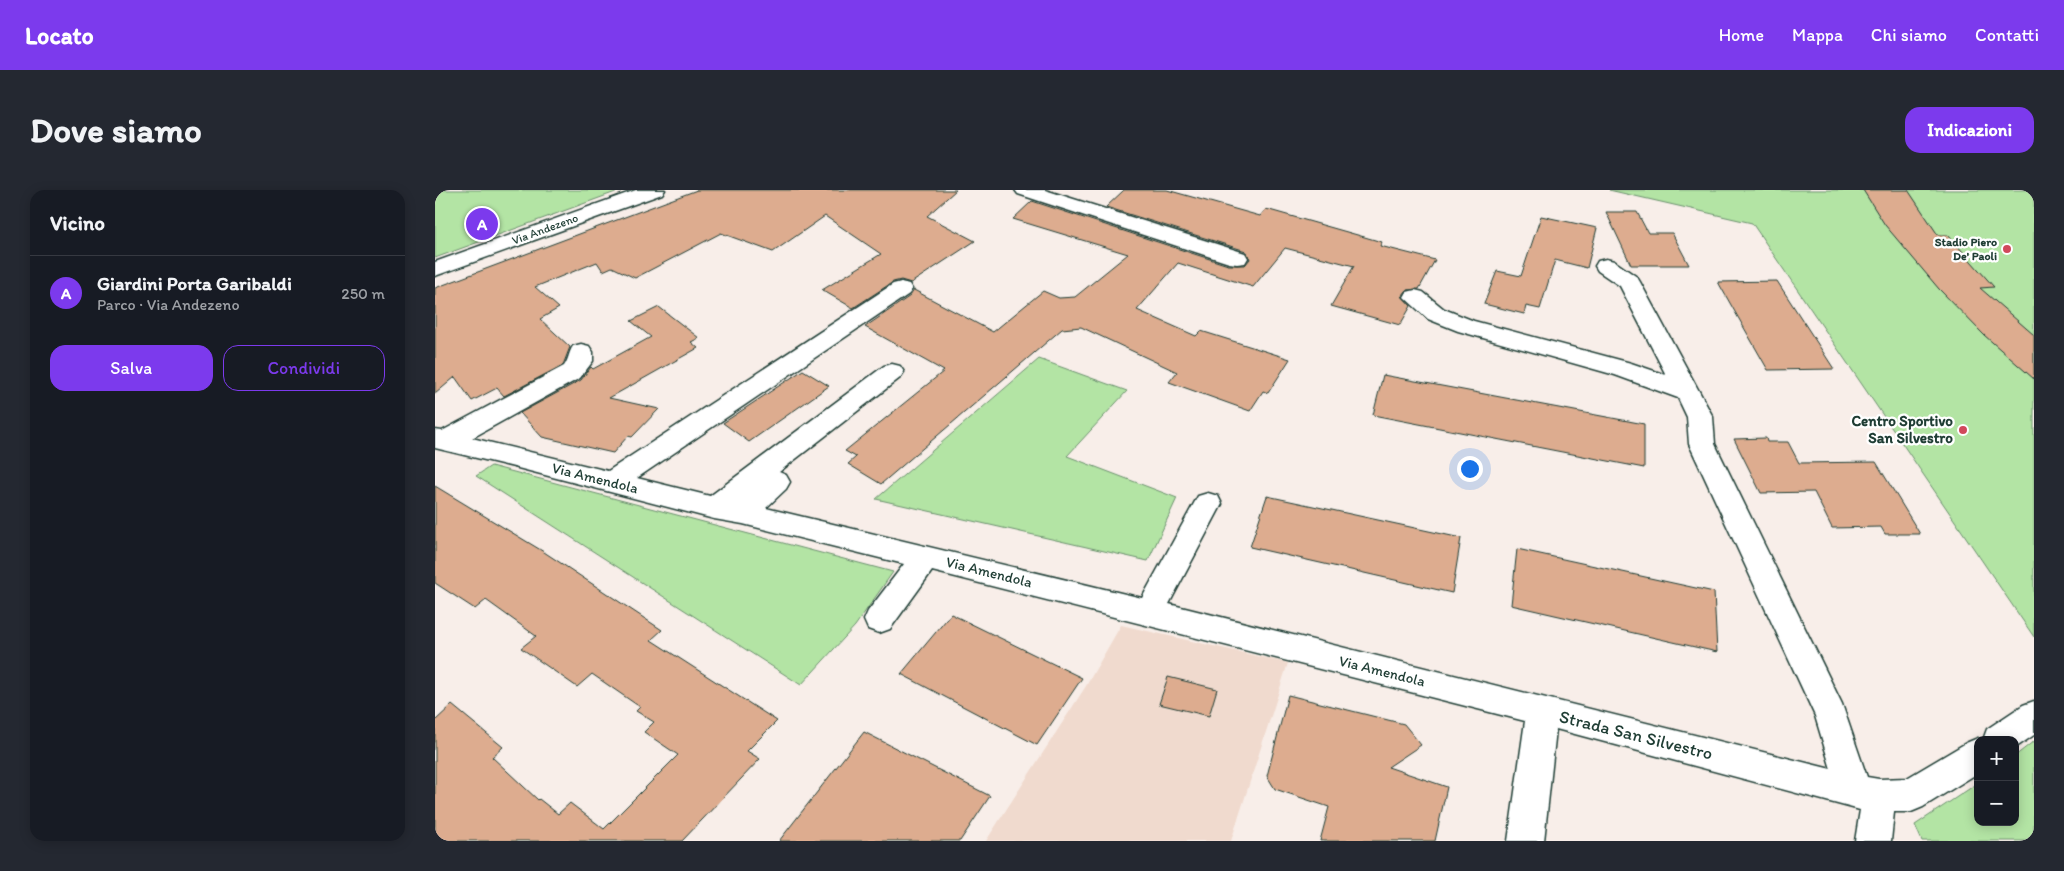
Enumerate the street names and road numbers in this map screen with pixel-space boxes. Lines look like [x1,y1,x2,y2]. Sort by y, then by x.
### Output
street label: Via Andezeno [510,211,580,247]
street label: Via Amendola [550,459,641,498]
street label: Via Amendola [944,553,1035,592]
street label: Via Amendola [1337,652,1428,691]
street label: Strada San Silvestro [1557,705,1715,765]

